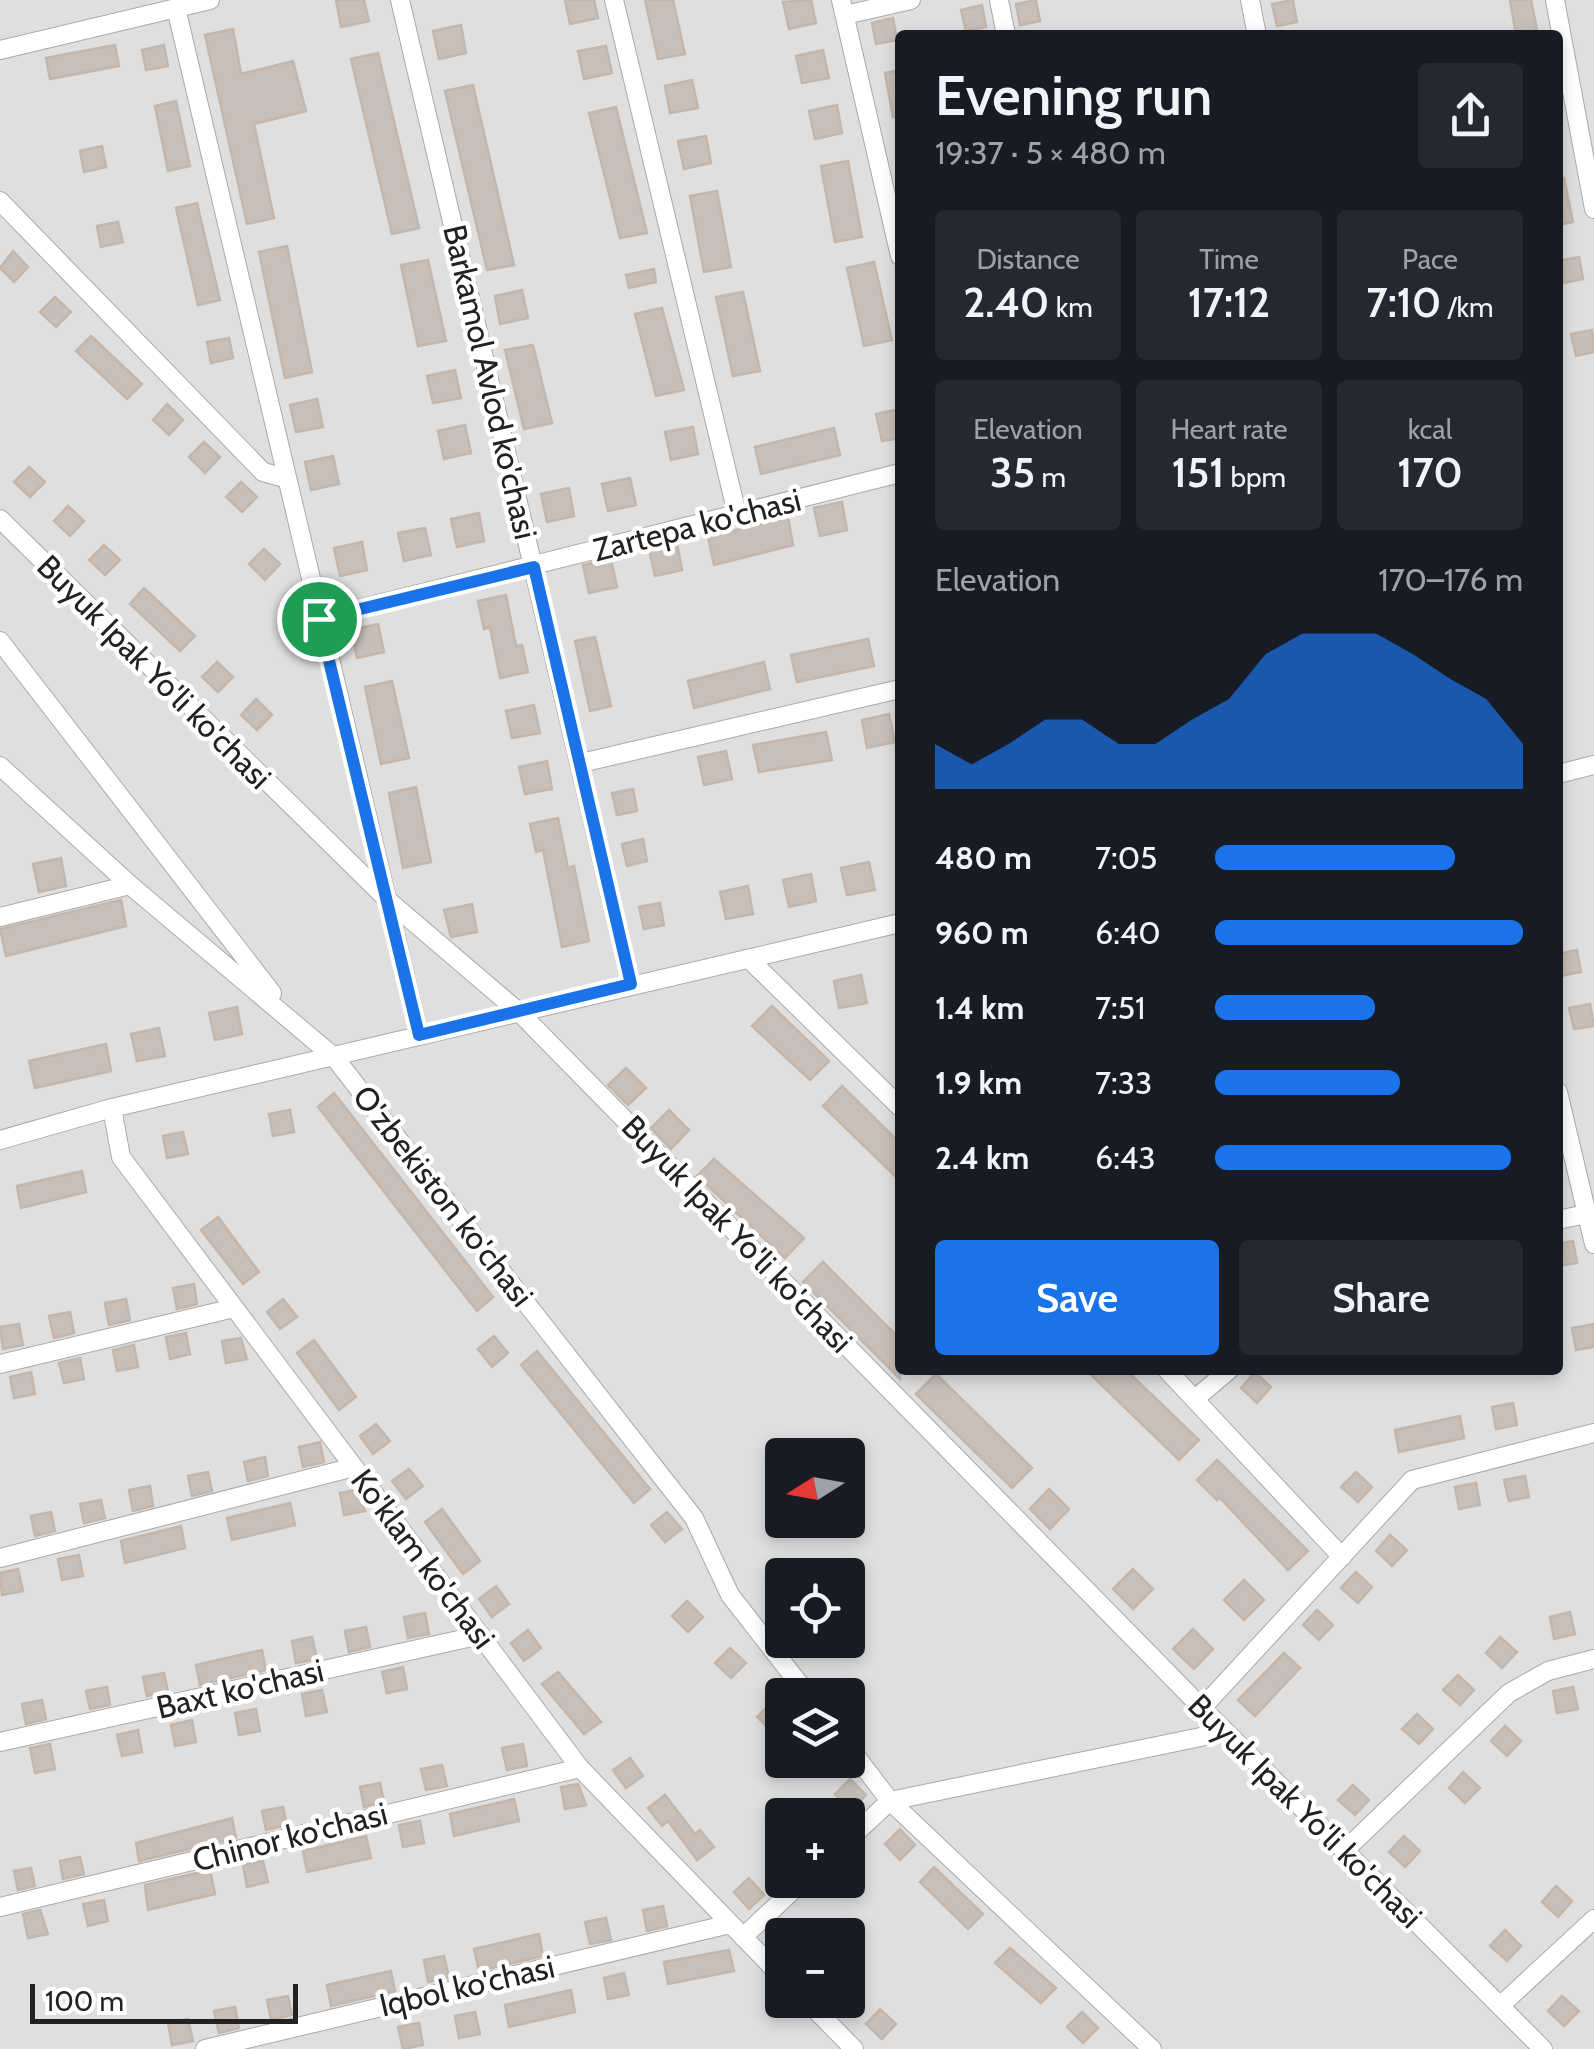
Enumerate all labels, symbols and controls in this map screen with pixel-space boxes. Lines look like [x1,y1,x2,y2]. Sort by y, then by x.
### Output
text: Evening run [935,62,1212,129]
button: share [1418,63,1523,168]
text: 19:37 · 5 × 480 m [935,133,1166,172]
street label: Barkamol Avlod ko'chasi [435,221,546,543]
text: Distance [976,242,1080,276]
text: Time [1199,242,1259,276]
text: Pace [1402,242,1458,276]
text: 2.40 [963,276,1049,328]
text: 17:12 [1188,276,1270,328]
text: 7:10 [1366,276,1441,328]
text: km [1049,290,1093,324]
text: /km [1441,290,1494,324]
text: Elevation [973,412,1083,446]
text: Heart rate [1170,412,1288,446]
text: kcal [1408,412,1452,446]
text: 35 [990,446,1035,498]
text: 151 [1172,446,1224,498]
text: 170 [1397,446,1463,498]
text: m [1035,460,1066,494]
text: bpm [1224,460,1286,494]
street label: Zartepa ko'chasi [589,480,805,569]
street label: Buyuk Ipak Yo'li ko'chasi [29,547,279,797]
text: Elevation [935,560,1060,599]
text: 170–176 m [1378,560,1523,599]
pin [277,577,362,662]
icon: arrive [292,592,347,647]
text: 480 m [935,838,1032,877]
text: 7:05 [1095,838,1157,877]
text: 960 m [935,913,1029,952]
text: 6:40 [1095,913,1161,952]
text: 1.4 km [935,988,1024,1027]
text: 7:51 [1095,988,1146,1027]
text: 1.9 km [935,1063,1022,1102]
text: 7:33 [1095,1063,1152,1102]
street label: O'zbekiston ko'chasi [345,1077,542,1314]
street label: Buyuk Ipak Yo'li ko'chasi [614,1107,861,1360]
text: 2.4 km [935,1138,1029,1177]
text: 6:43 [1095,1138,1156,1177]
button: Save [935,1240,1219,1355]
button: Share [1239,1240,1523,1355]
north arrow [765,1438,865,1538]
map controls [765,1438,865,2018]
street label: Ko'klam ko'chasi [343,1461,504,1656]
button: locate [765,1558,865,1658]
street label: Baxt ko'chasi [153,1650,327,1727]
button: layers [765,1678,865,1778]
street label: Buyuk Ipak Yo'li ko'chasi [1180,1686,1430,1936]
street label: Chinor ko'chasi [188,1793,391,1880]
button: + [765,1798,865,1898]
button: − [765,1918,865,2018]
street label: Iqbol ko'chasi [376,1946,558,2025]
scale bar [30,1979,298,2024]
text: 100 m [45,1984,124,2018]

